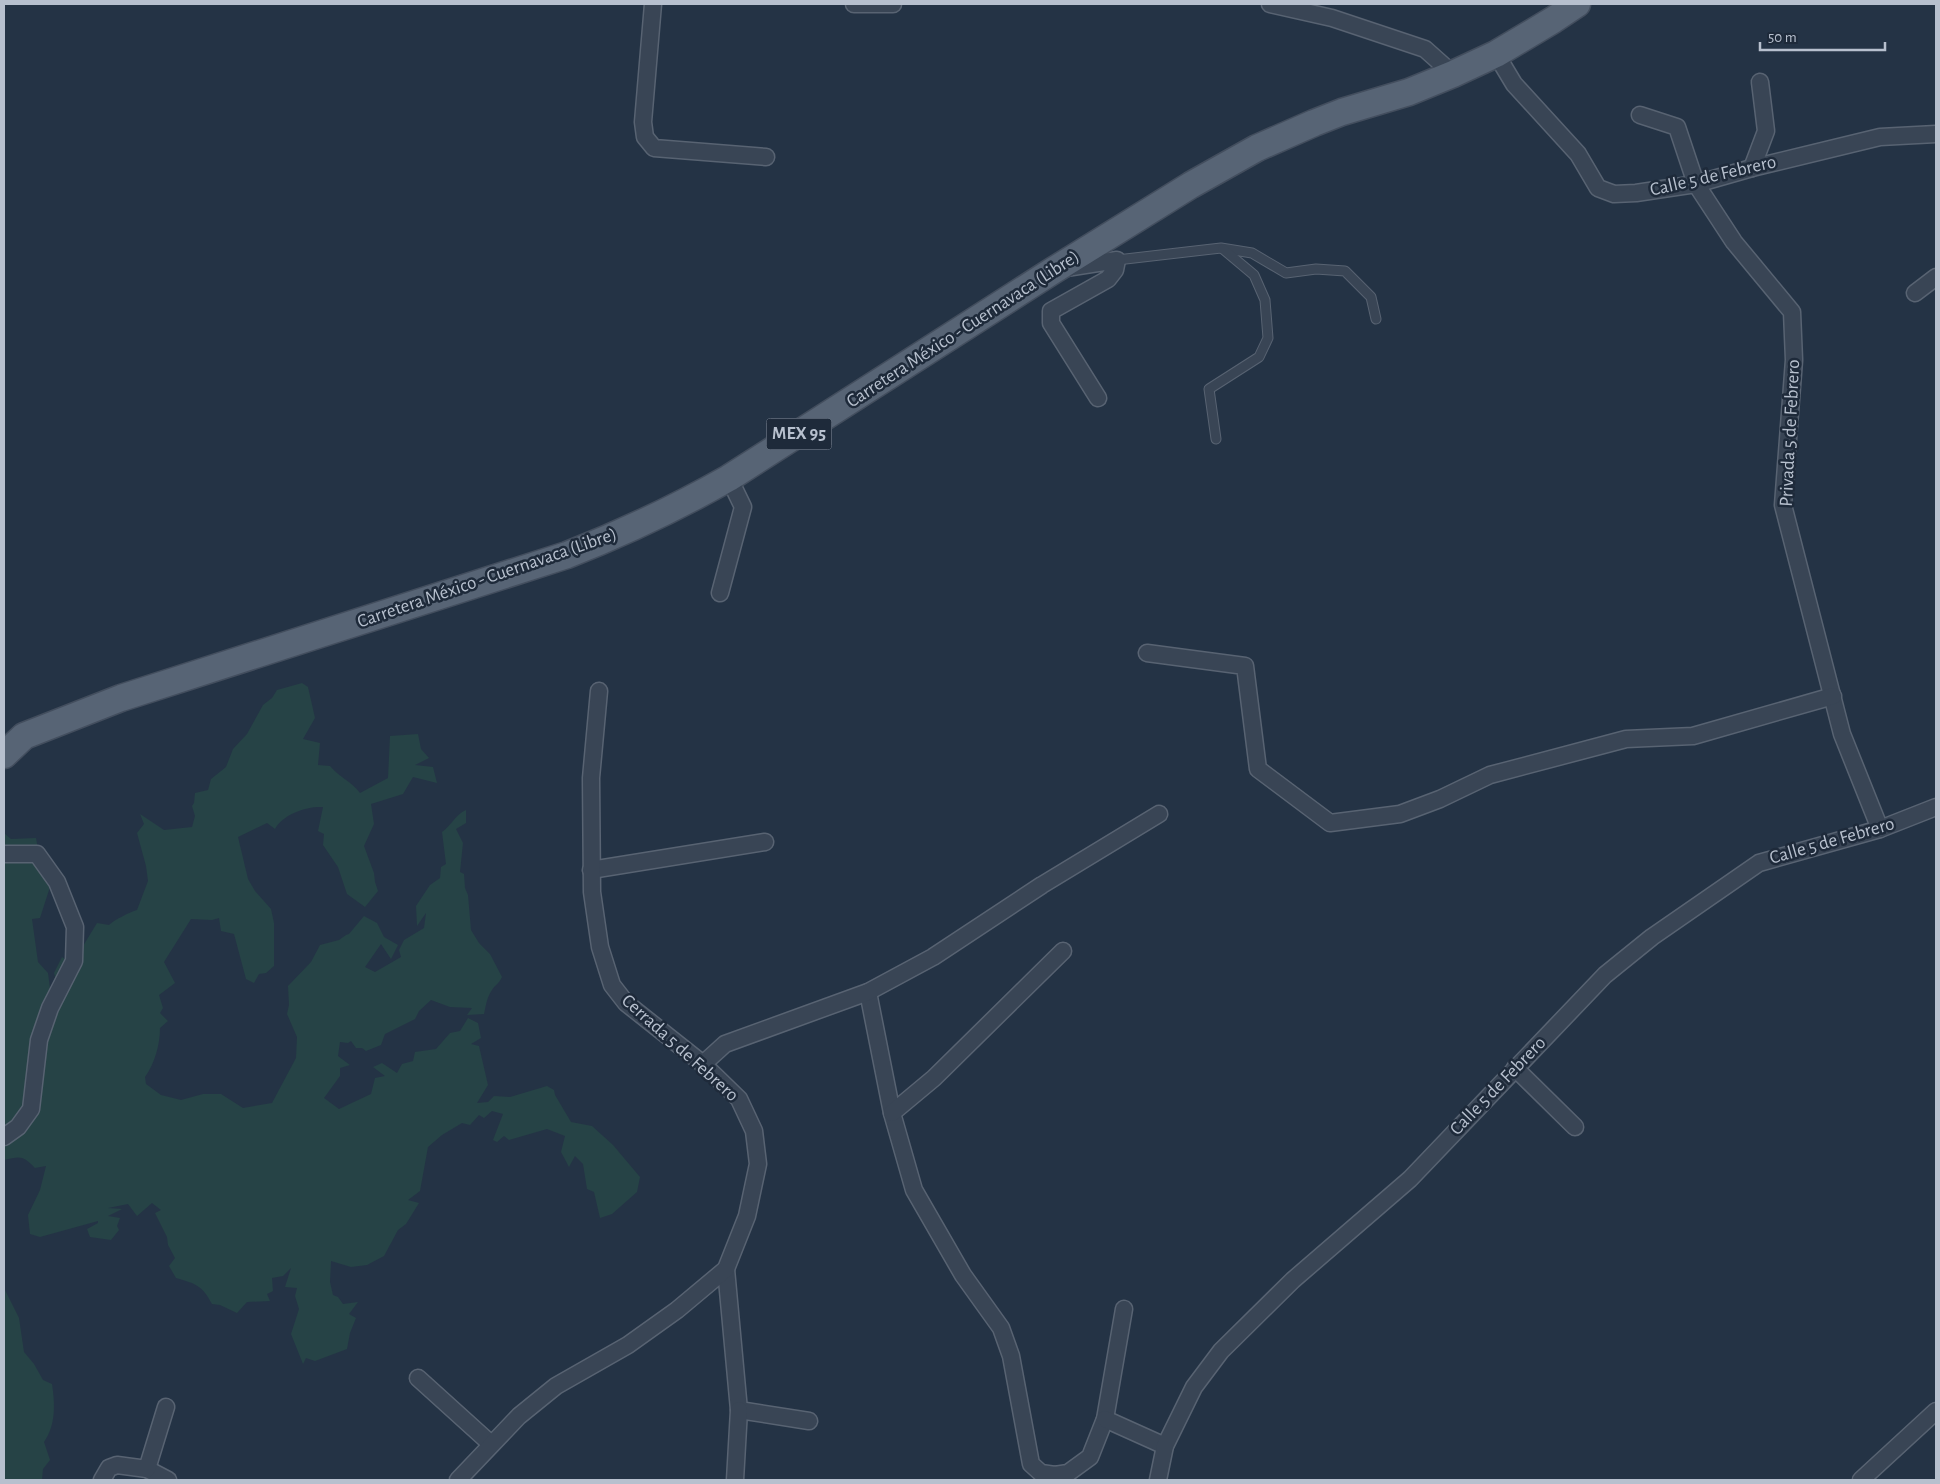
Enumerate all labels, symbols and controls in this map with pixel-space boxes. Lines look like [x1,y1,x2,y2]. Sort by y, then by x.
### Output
scale bar [1760,20,1885,52]
text: 50 m [1768,30,1797,45]
street label: Calle 5 de Febrero [1648,152,1778,200]
street label: Carretera México - Cuernavaca (Libre) [843,247,1083,411]
street label: Privada 5 de Febrero [1777,359,1803,507]
road number: MEX 95 [766,418,832,449]
street label: Carretera México - Cuernavaca (Libre) [355,525,619,631]
street label: Calle 5 de Febrero [1767,814,1897,868]
street label: Cerrada 5 de Febrero [618,991,742,1105]
street label: Calle 5 de Febrero [1446,1033,1550,1139]

